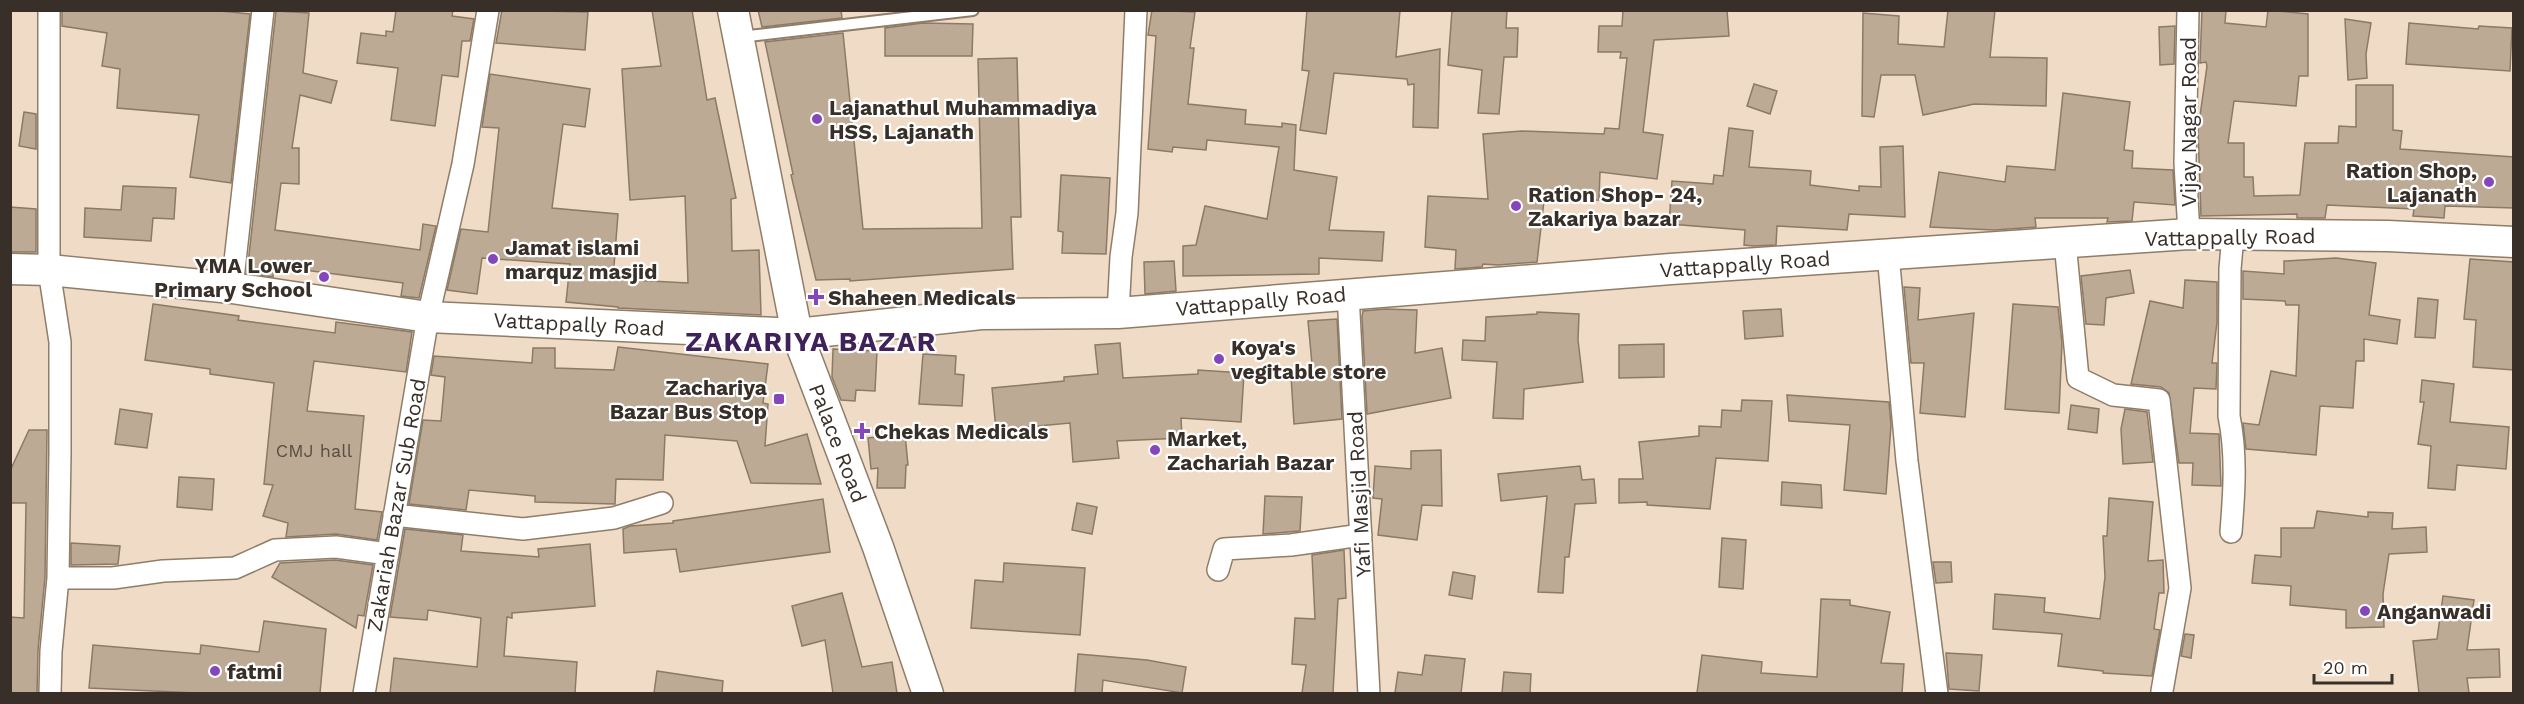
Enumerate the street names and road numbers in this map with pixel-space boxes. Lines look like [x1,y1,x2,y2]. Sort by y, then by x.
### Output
street label: Vijay Nagar Road [2176,37,2201,207]
street label: Vattappally Road [2144,223,2316,251]
street label: Vattappally Road [1659,246,1831,282]
street label: Vattappally Road [1175,281,1347,321]
street label: Vattappally Road [493,307,665,341]
street label: Zakariah Bazar Sub Road [361,376,431,634]
street label: Palace Road [804,380,872,506]
street label: Yafi Masjid Road [1342,410,1376,578]

